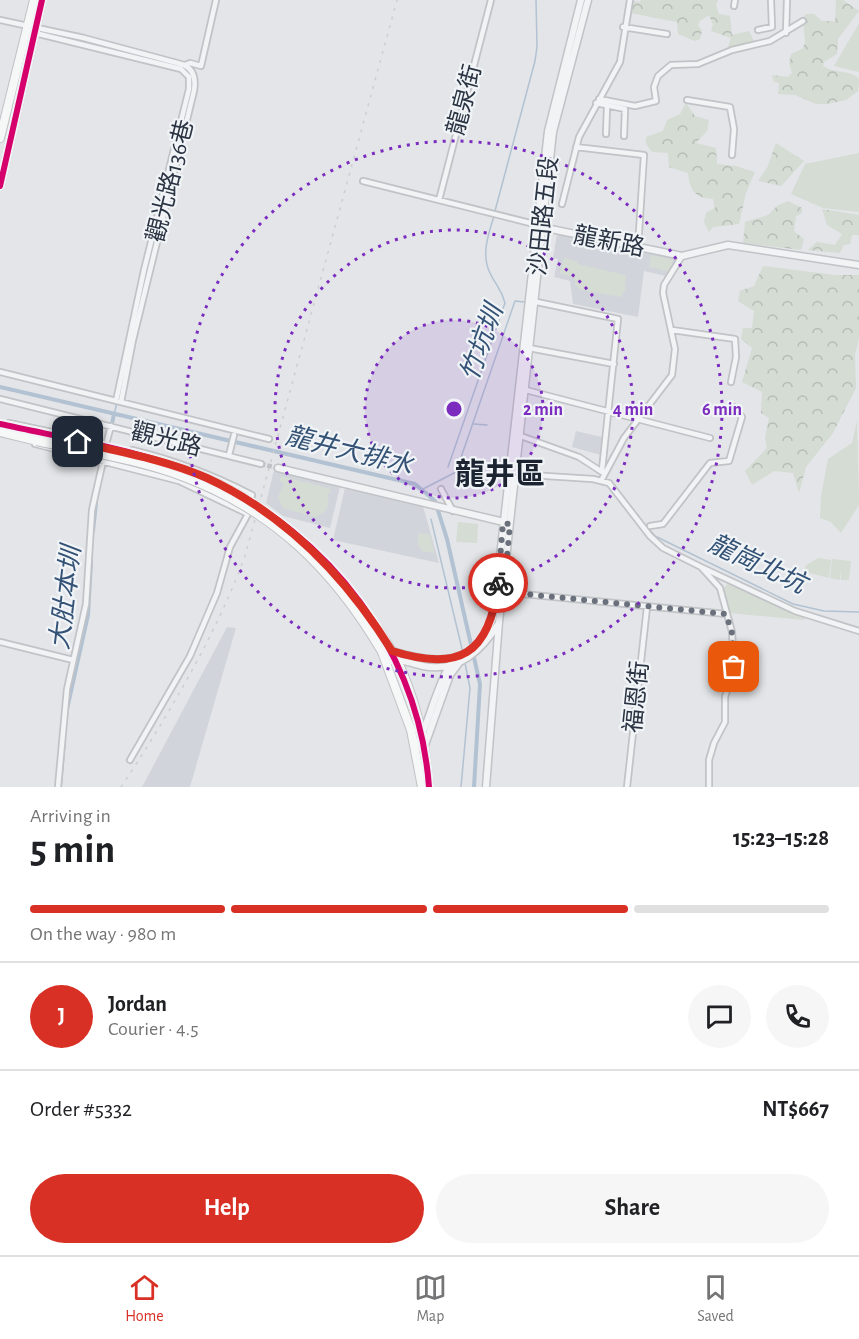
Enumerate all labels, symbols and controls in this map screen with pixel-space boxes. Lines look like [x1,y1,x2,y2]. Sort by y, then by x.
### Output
street label: 龍泉街 [442,62,486,138]
street label: 觀光路136巷 [142,117,198,245]
street label: 沙田路五段 [524,155,562,277]
street label: 龍新路 [571,221,647,261]
water label: 竹坑圳 [455,297,509,384]
centre of rings [444,399,464,419]
text: 2 min [523,401,563,419]
text: 4 min [613,401,653,419]
text: 6 min [702,401,742,419]
pin [52,416,103,467]
street label: 觀光路 [128,418,204,460]
water label: 龍井大排水 [283,422,416,480]
icon: home [61,425,94,458]
district label: 龍井區 [455,458,545,490]
water label: 龍崗北坑 [704,528,814,599]
water label: 大肚本圳 [46,541,86,651]
courier [468,553,528,613]
icon: bike [482,567,515,600]
pin [708,641,759,692]
icon: bag [717,650,750,683]
street label: 福恩街 [619,660,653,734]
text: Arriving in [30,806,111,826]
text: 15:23–15:28 [733,827,829,849]
text: 5 min [30,831,115,870]
text: On the way · 980 m [30,924,176,944]
button: chat [688,985,751,1048]
button: phone [766,985,829,1048]
text: Jordan [108,993,167,1015]
text: J [58,1005,65,1027]
text: Courier · 4.5 [108,1019,199,1039]
text: Order #5332 [30,1098,132,1120]
text: NT$667 [762,1098,829,1120]
button: Help [30,1174,424,1243]
button: Share [436,1174,829,1243]
tab: Home [125,1271,164,1326]
tab: Map [414,1271,447,1326]
tab: Saved [697,1271,734,1326]

